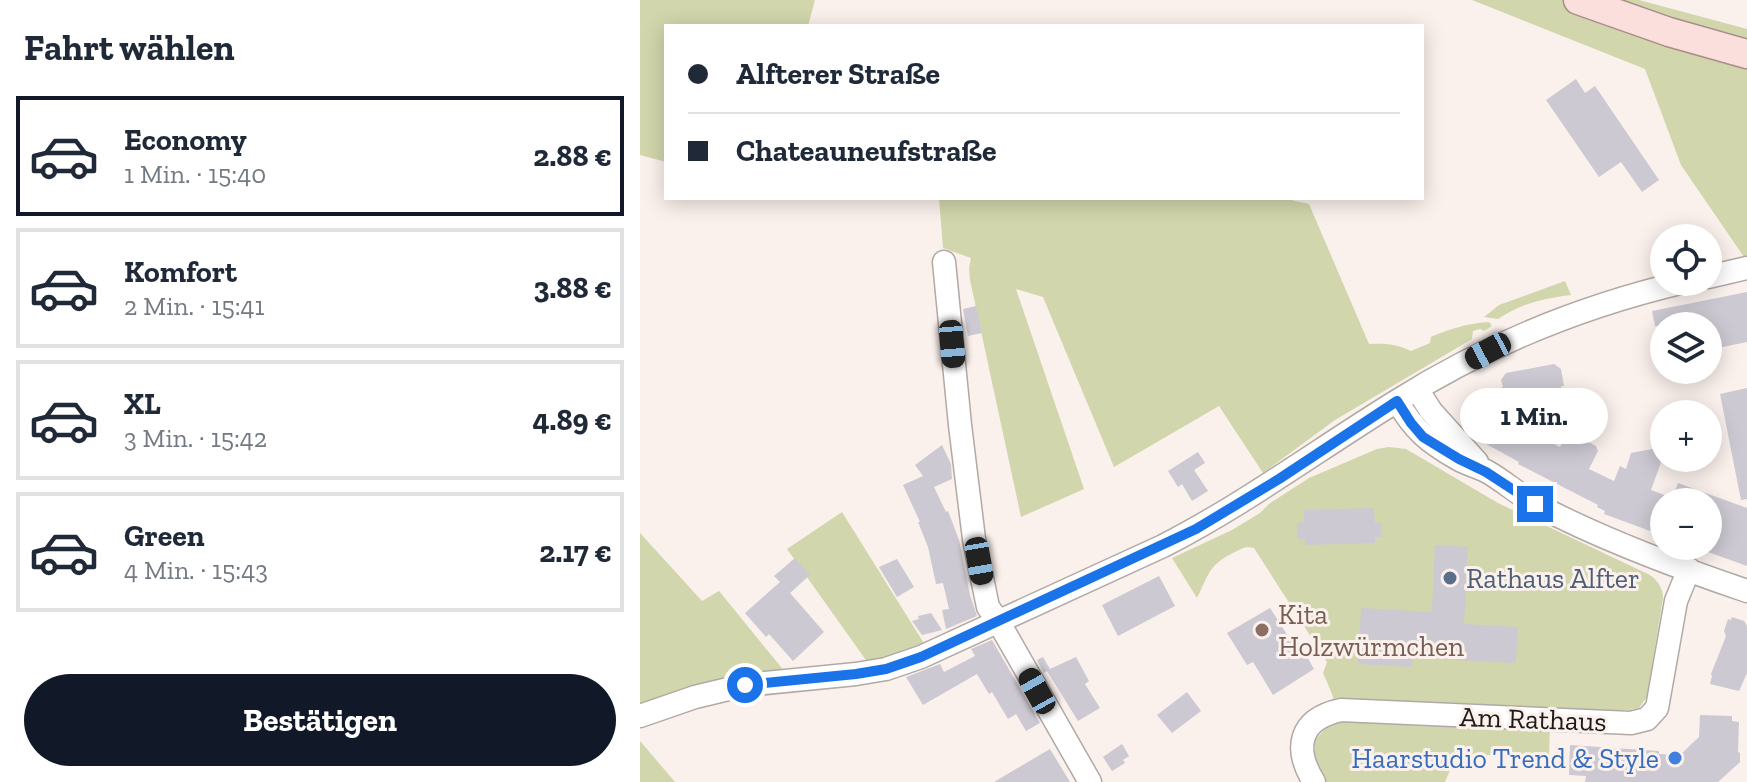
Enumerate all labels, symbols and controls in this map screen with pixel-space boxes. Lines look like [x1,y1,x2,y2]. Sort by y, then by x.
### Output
text: Fahrt wählen [24,26,235,69]
text: Alfterer Straße [736,56,940,92]
icon: car [28,120,100,192]
text: Economy [124,122,247,158]
text: Chateauneufstraße [736,133,996,169]
text: 2.88 € [533,138,612,174]
text: 1 Min. · 15:40 [124,158,266,190]
map controls [1650,224,1722,560]
button: locate [1650,224,1722,296]
icon: car [28,252,100,324]
text: Komfort [124,254,237,290]
text: 3.88 € [533,270,612,306]
text: 2 Min. · 15:41 [124,290,265,322]
button: layers [1650,312,1722,384]
car [938,319,966,369]
car [1461,329,1515,373]
icon: car [28,384,100,456]
text: XL [124,386,161,422]
callout: 1 Min. [1461,388,1609,444]
text: 1 Min. [1500,400,1568,432]
button: + [1650,400,1722,472]
text: 4.89 € [532,402,612,438]
text: 3 Min. · 15:42 [124,422,267,454]
route end [1517,486,1553,522]
button: − [1650,488,1722,560]
icon: car [28,516,100,588]
text: Green [124,518,204,554]
text: 2.17 € [539,534,612,570]
car [963,535,995,587]
text: 4 Min. · 15:43 [124,554,268,586]
place label: Rathaus Alfter [1466,562,1640,595]
marker: Rathaus Alfter [1441,569,1459,587]
place label: Kita Holzwürmchen [1278,598,1464,663]
marker: Kita Holzwürmchen [1253,621,1271,639]
car [1015,664,1059,718]
route start [727,667,763,703]
button: Bestätigen [24,674,616,766]
street label: Am Rathaus [1459,700,1607,738]
place label: Haarstudio Trend & Style [1351,742,1659,775]
marker: Haarstudio Trend & Style [1666,749,1684,767]

